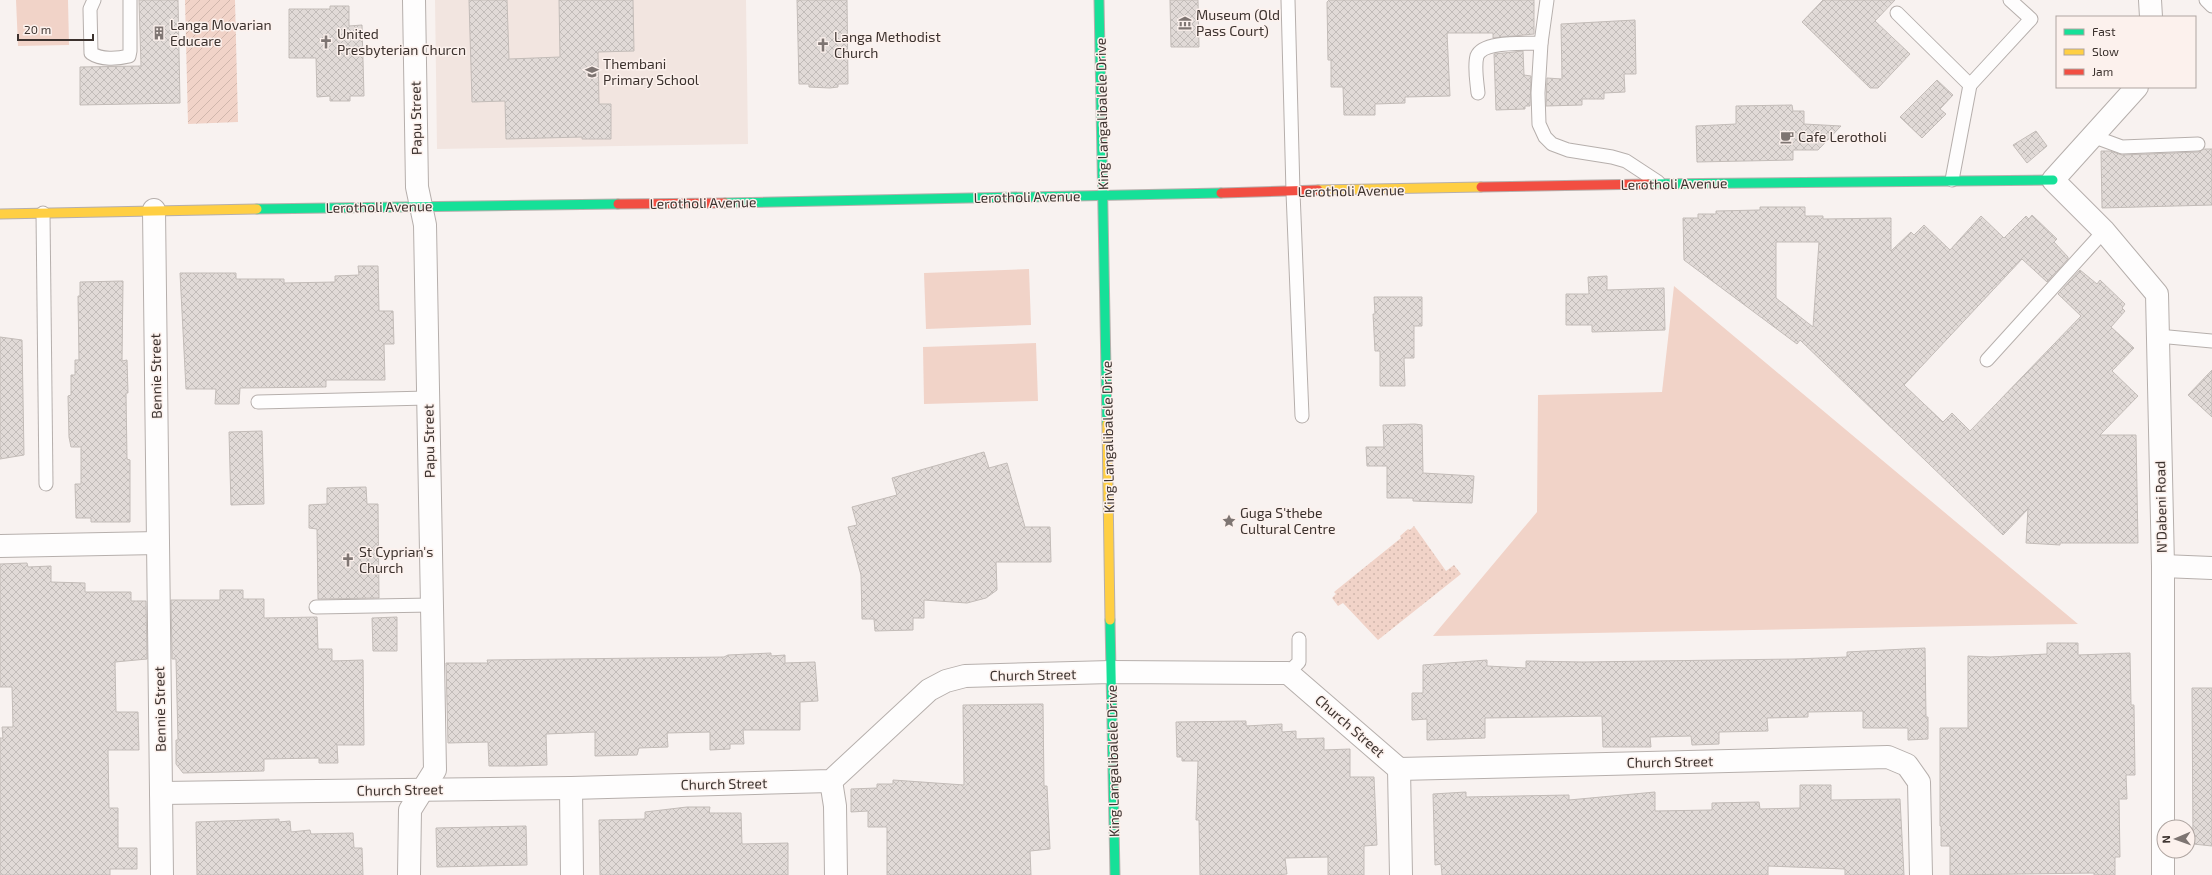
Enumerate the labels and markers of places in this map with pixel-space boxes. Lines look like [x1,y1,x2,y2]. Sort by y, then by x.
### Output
place label: Museum (Old Pass Court) [1196,6,1280,39]
museum icon: Museum (Old Pass Court) [1177,15,1193,31]
place label: Langa Movarian Educare [170,16,272,49]
building icon: Langa Movarian Educare [151,25,167,41]
place label: United Presbyterian Churcn [337,25,466,58]
place label: Langa Methodist Church [834,28,941,61]
church icon: United Presbyterian Churcn [318,34,334,50]
church icon: Langa Methodist Church [815,37,831,53]
place label: Thembani Primary School [603,55,700,88]
school or university icon: Thembani Primary School [584,64,600,80]
place label: Cafe Lerotholi [1798,128,1887,145]
cafe icon: Cafe Lerotholi [1779,129,1795,145]
place label: Guga S'thebe Cultural Centre [1240,504,1335,537]
place icon: Guga S'thebe Cultural Centre [1221,513,1237,529]
place label: St Cyprian's Church [359,543,433,576]
church icon: St Cyprian's Church [340,552,356,568]

